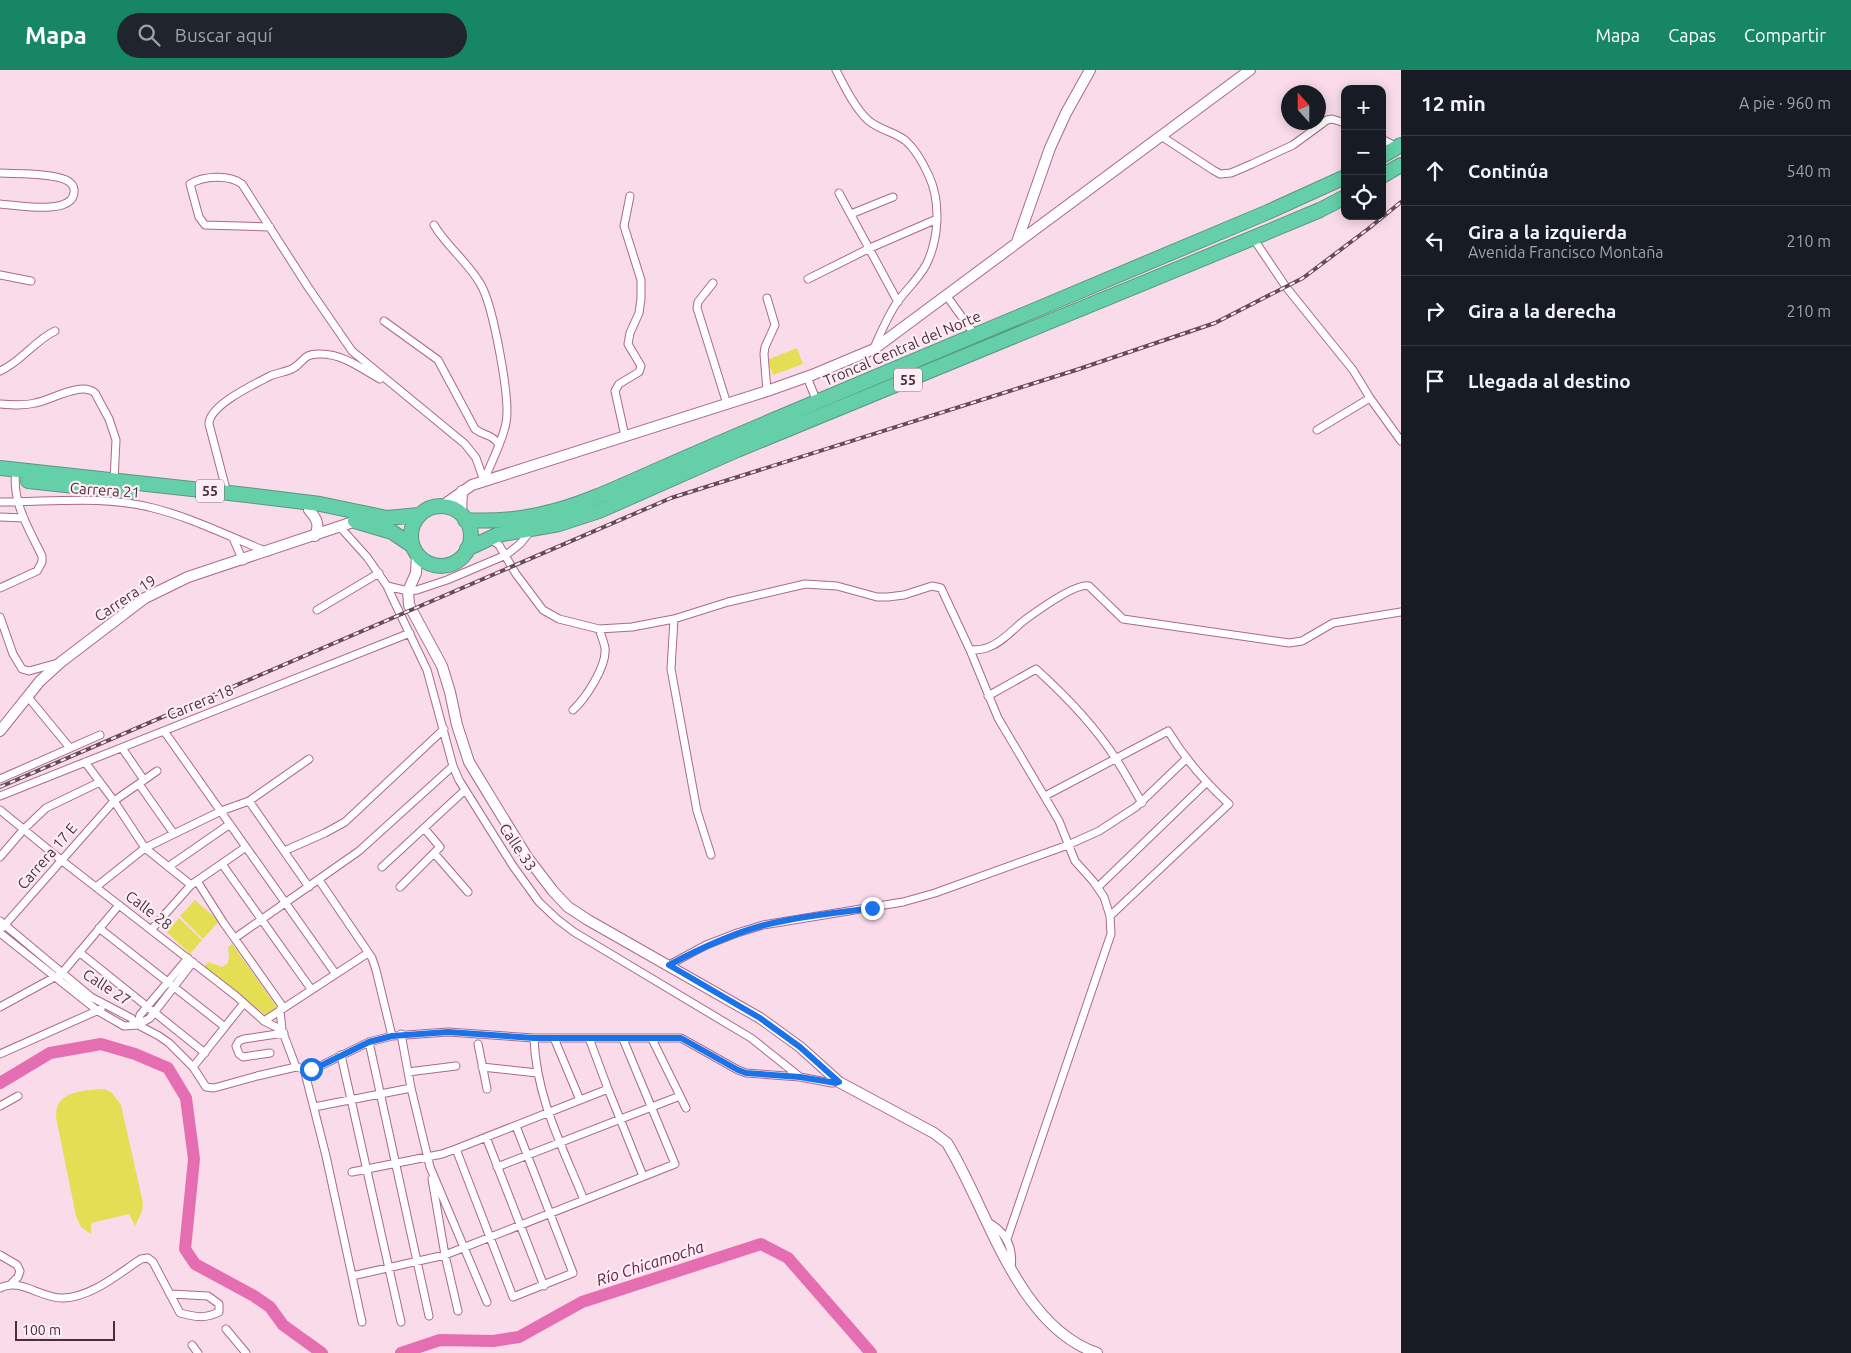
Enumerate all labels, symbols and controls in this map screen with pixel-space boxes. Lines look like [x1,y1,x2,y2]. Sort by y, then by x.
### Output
search box [117,13,467,58]
icon: search [135,21,163,49]
text: Mapa [25,22,87,49]
text: Buscar aquí [175,24,272,46]
text: Mapa [1595,25,1640,45]
text: Capas [1668,25,1716,45]
text: Compartir [1744,25,1826,45]
north arrow [1281,85,1326,130]
map controls [1341,85,1386,220]
button: + [1341,85,1386,130]
text: 12 min [1421,91,1486,115]
text: A pie · 960 m [1739,94,1831,112]
button: − [1341,130,1386,175]
icon: ahead [1421,157,1449,185]
text: Continúa [1468,160,1549,182]
text: 540 m [1786,162,1831,180]
button: locate [1341,175,1386,220]
text: Gira a la izquierda [1468,221,1627,243]
icon: left [1421,227,1449,255]
text: 210 m [1786,232,1831,250]
text: Avenida Francisco Montaña [1468,243,1664,261]
icon: right [1421,297,1449,325]
text: Gira a la derecha [1468,300,1616,322]
text: 210 m [1786,302,1831,320]
street label: Troncal Central del Norte [821,307,983,389]
icon: arrive [1421,367,1449,395]
road number: 55 [894,368,922,392]
text: Llegada al destino [1468,370,1631,392]
street label: Carrera 21 [69,479,141,501]
road number: 55 [196,480,224,502]
street label: Carrera 19 [91,571,159,625]
street label: Carrera 18 [164,681,236,723]
street label: Carrera 17 E [14,819,80,893]
street label: Calle 33 [496,820,540,874]
street label: Calle 28 [123,887,175,933]
route end [861,897,884,920]
street label: Calle 27 [80,965,134,1009]
route start [300,1058,323,1081]
water label: Río Chicamocha [594,1237,706,1289]
scale bar [15,1318,115,1341]
text: 100 m [22,1322,61,1338]

